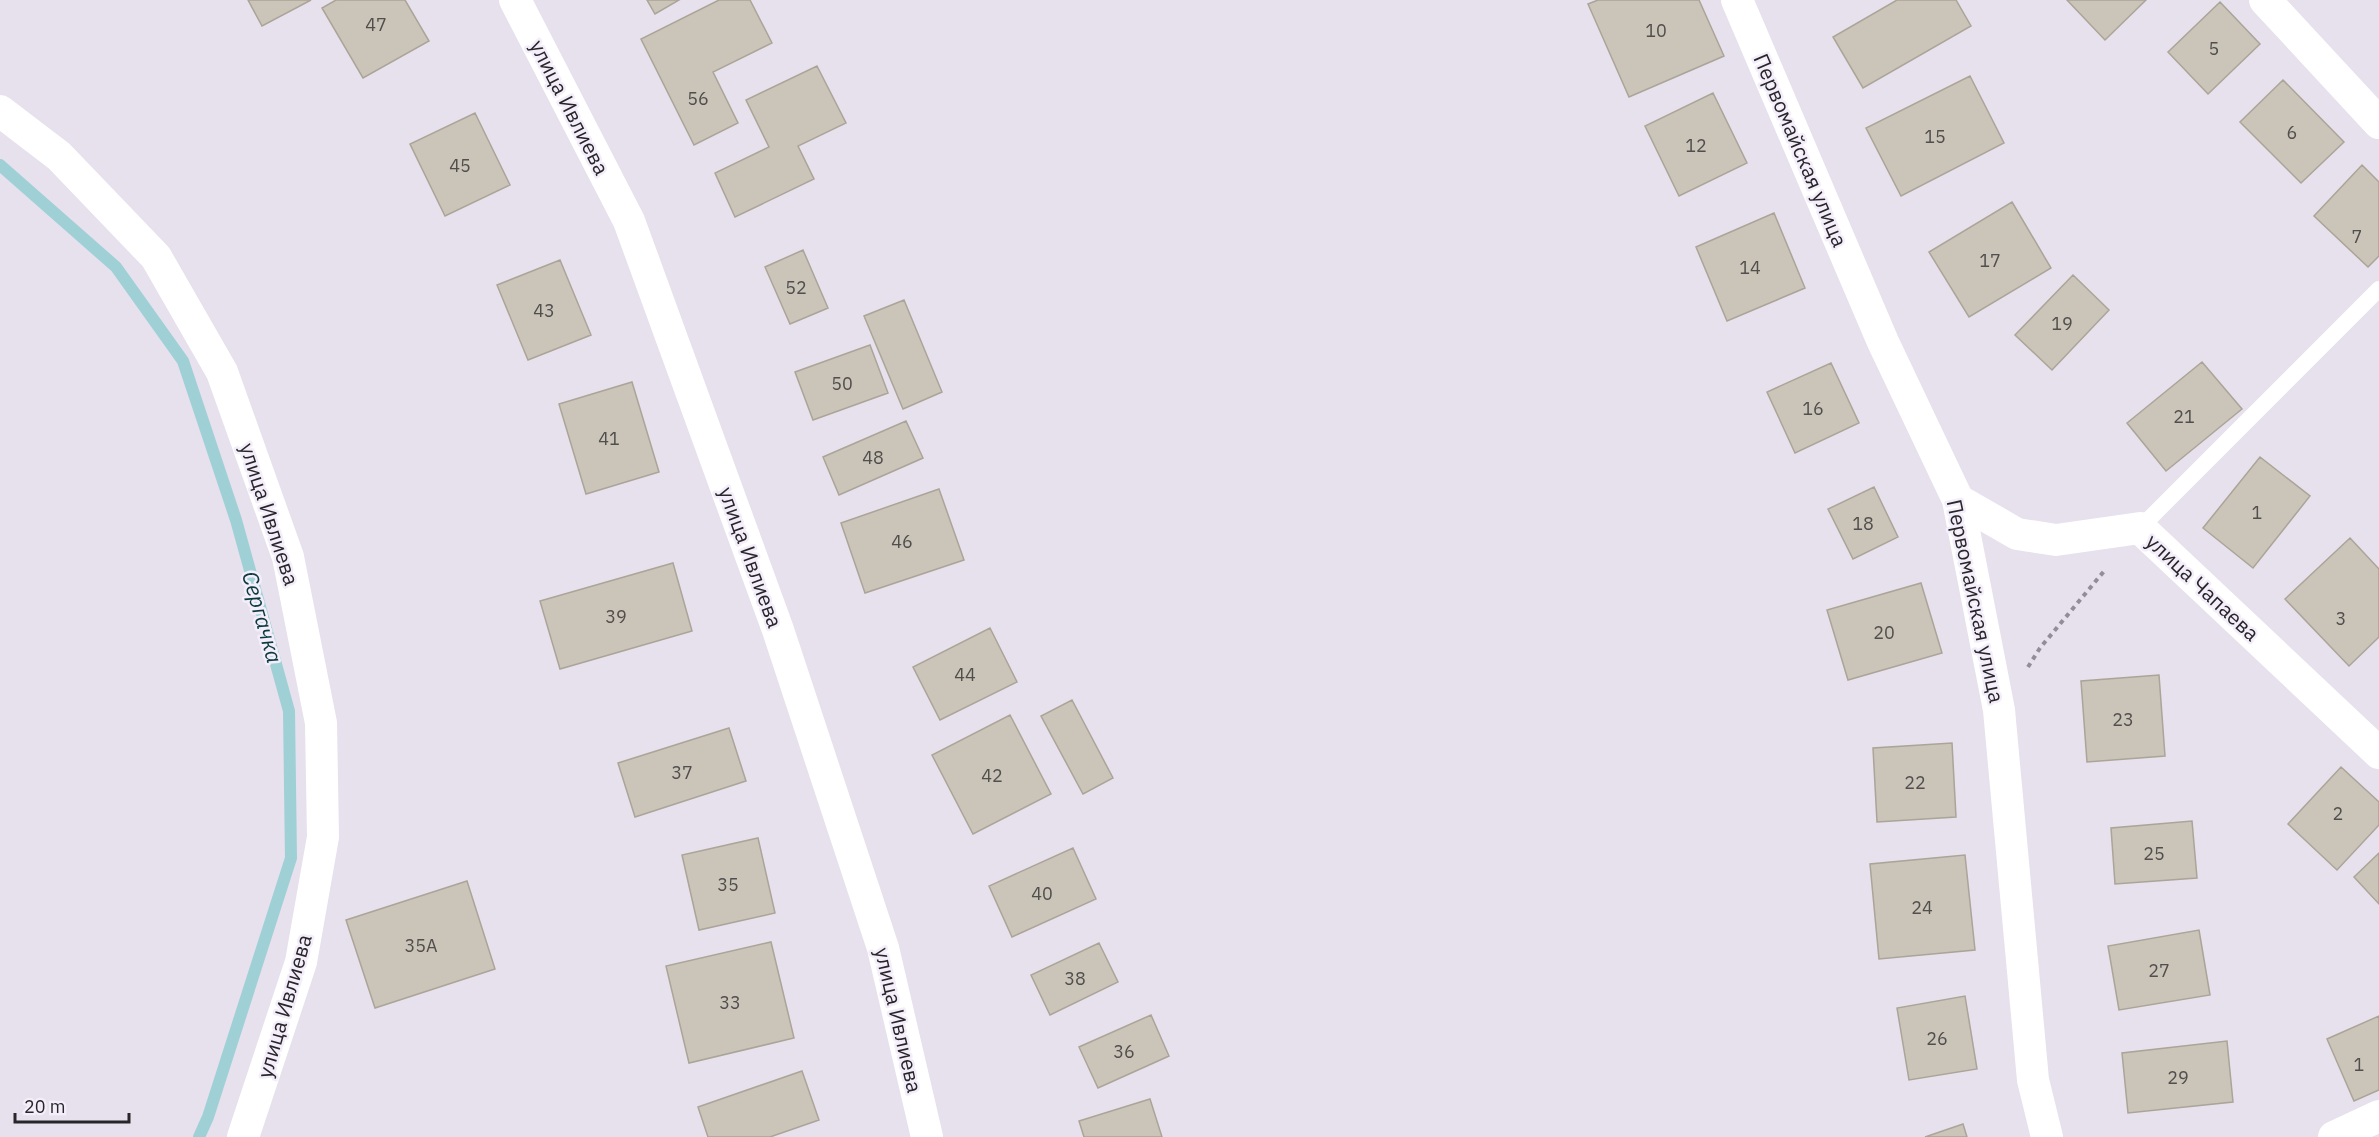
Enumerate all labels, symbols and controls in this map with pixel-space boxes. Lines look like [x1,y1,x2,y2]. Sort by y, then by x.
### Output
house number: 47 [365,13,387,36]
house number: 10 [1645,19,1667,42]
street label: улица Ивлиева [524,35,616,179]
house number: 5 [2209,37,2219,60]
street label: Первомайская улица [1748,49,1854,251]
house number: 56 [687,87,709,110]
house number: 6 [2287,121,2297,144]
house number: 15 [1924,125,1946,148]
house number: 12 [1685,134,1707,157]
house number: 45 [449,154,471,177]
house number: 7 [2352,225,2362,248]
house number: 17 [1979,249,2001,272]
house number: 14 [1739,256,1761,279]
house number: 52 [785,276,807,299]
house number: 43 [533,299,555,322]
house number: 19 [2051,312,2073,335]
house number: 50 [831,372,853,395]
house number: 16 [1802,397,1824,420]
house number: 21 [2173,405,2195,428]
house number: 41 [598,427,620,450]
street label: улица Ивлиева [234,439,306,589]
house number: 48 [862,446,884,469]
street label: улица Ивлиева [713,483,789,631]
street label: Первомайская улица [1941,497,2011,705]
house number: 1 [2252,501,2262,524]
house number: 18 [1852,512,1874,535]
street label: улица Чапаева [2140,527,2266,647]
house number: 46 [891,530,913,553]
water label: Сергачка [236,568,290,666]
house number: 39 [605,605,627,628]
house number: 3 [2336,607,2346,630]
house number: 20 [1873,621,1895,644]
house number: 44 [954,663,976,686]
house number: 23 [2112,708,2134,731]
house number: 37 [671,761,693,784]
house number: 42 [981,764,1003,787]
house number: 22 [1904,771,1926,794]
house number: 2 [2333,802,2343,825]
house number: 25 [2143,842,2165,865]
house number: 35 [717,873,739,896]
house number: 40 [1031,882,1053,905]
house number: 24 [1911,896,1933,919]
street label: улица Ивлиева [250,931,318,1081]
house number: 35А [404,934,438,957]
street label: улица Ивлиева [869,945,929,1095]
house number: 27 [2148,959,2170,982]
house number: 38 [1064,967,1086,990]
house number: 33 [719,991,741,1014]
house number: 26 [1926,1027,1948,1050]
house number: 36 [1113,1040,1135,1063]
house number: 1 [2354,1053,2364,1076]
house number: 29 [2167,1066,2189,1089]
scale bar [15,1086,129,1124]
text: 20 m [24,1095,66,1118]

